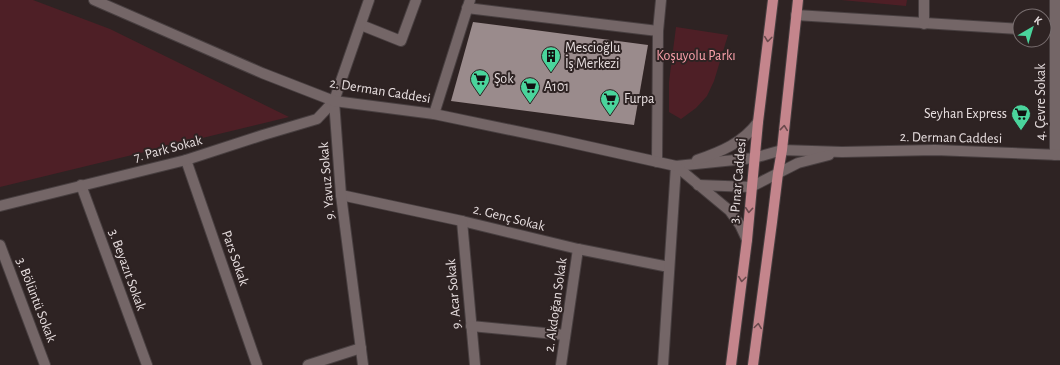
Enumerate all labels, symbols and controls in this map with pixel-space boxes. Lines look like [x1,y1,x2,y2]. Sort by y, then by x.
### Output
north arrow [1012,8,1052,48]
text: K [1032,14,1044,27]
one-way arrow [764,36,773,42]
place label: Mescioğlu İş Merkezi [565,41,620,71]
building icon: Mescioğlu İş Merkezi [540,45,562,73]
park label: Koşuyolu Parkı [656,49,736,63]
street label: 4. Çevre Sokak [1034,63,1048,141]
supermarket icon: Şok [469,68,491,96]
place label: Şok [494,72,514,86]
street label: 2. Derman Caddesi [328,76,432,106]
supermarket icon: A101 [519,76,541,104]
place label: A101 [544,80,569,94]
supermarket icon: Furpa [599,88,621,116]
place label: Furpa [624,92,655,106]
supermarket icon: Seyhan Express [1010,103,1032,131]
place label: Seyhan Express [924,107,1007,121]
one-way arrow [779,125,788,131]
street label: 2. Derman Caddesi [900,130,1002,146]
street label: 7. Park Sokak [132,133,204,165]
street label: 3. Pınar Caddesi [727,138,749,224]
street label: 9. Yavuz Sokak [317,141,337,221]
street label: 2. Genç Sokak [472,202,547,234]
one-way arrow [745,207,754,213]
street label: 3. Beyazıt Sokak [106,227,148,313]
street label: Pars Sokak [219,229,251,288]
street label: 3. Bölüntü Sokak [13,256,59,345]
street label: 2. Akdoğan Sokak [542,256,570,353]
street label: 9. Acar Sokak [444,258,464,330]
one-way arrow [738,276,747,282]
one-way arrow [753,323,762,329]

